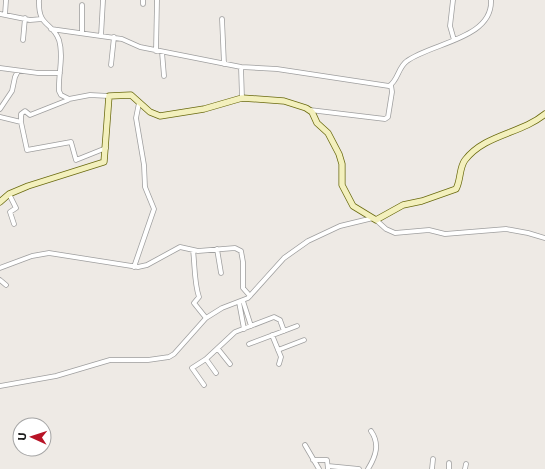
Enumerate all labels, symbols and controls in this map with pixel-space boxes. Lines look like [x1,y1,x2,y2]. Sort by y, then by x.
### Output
north arrow [12,417,52,457]
text: U [15,432,28,441]

